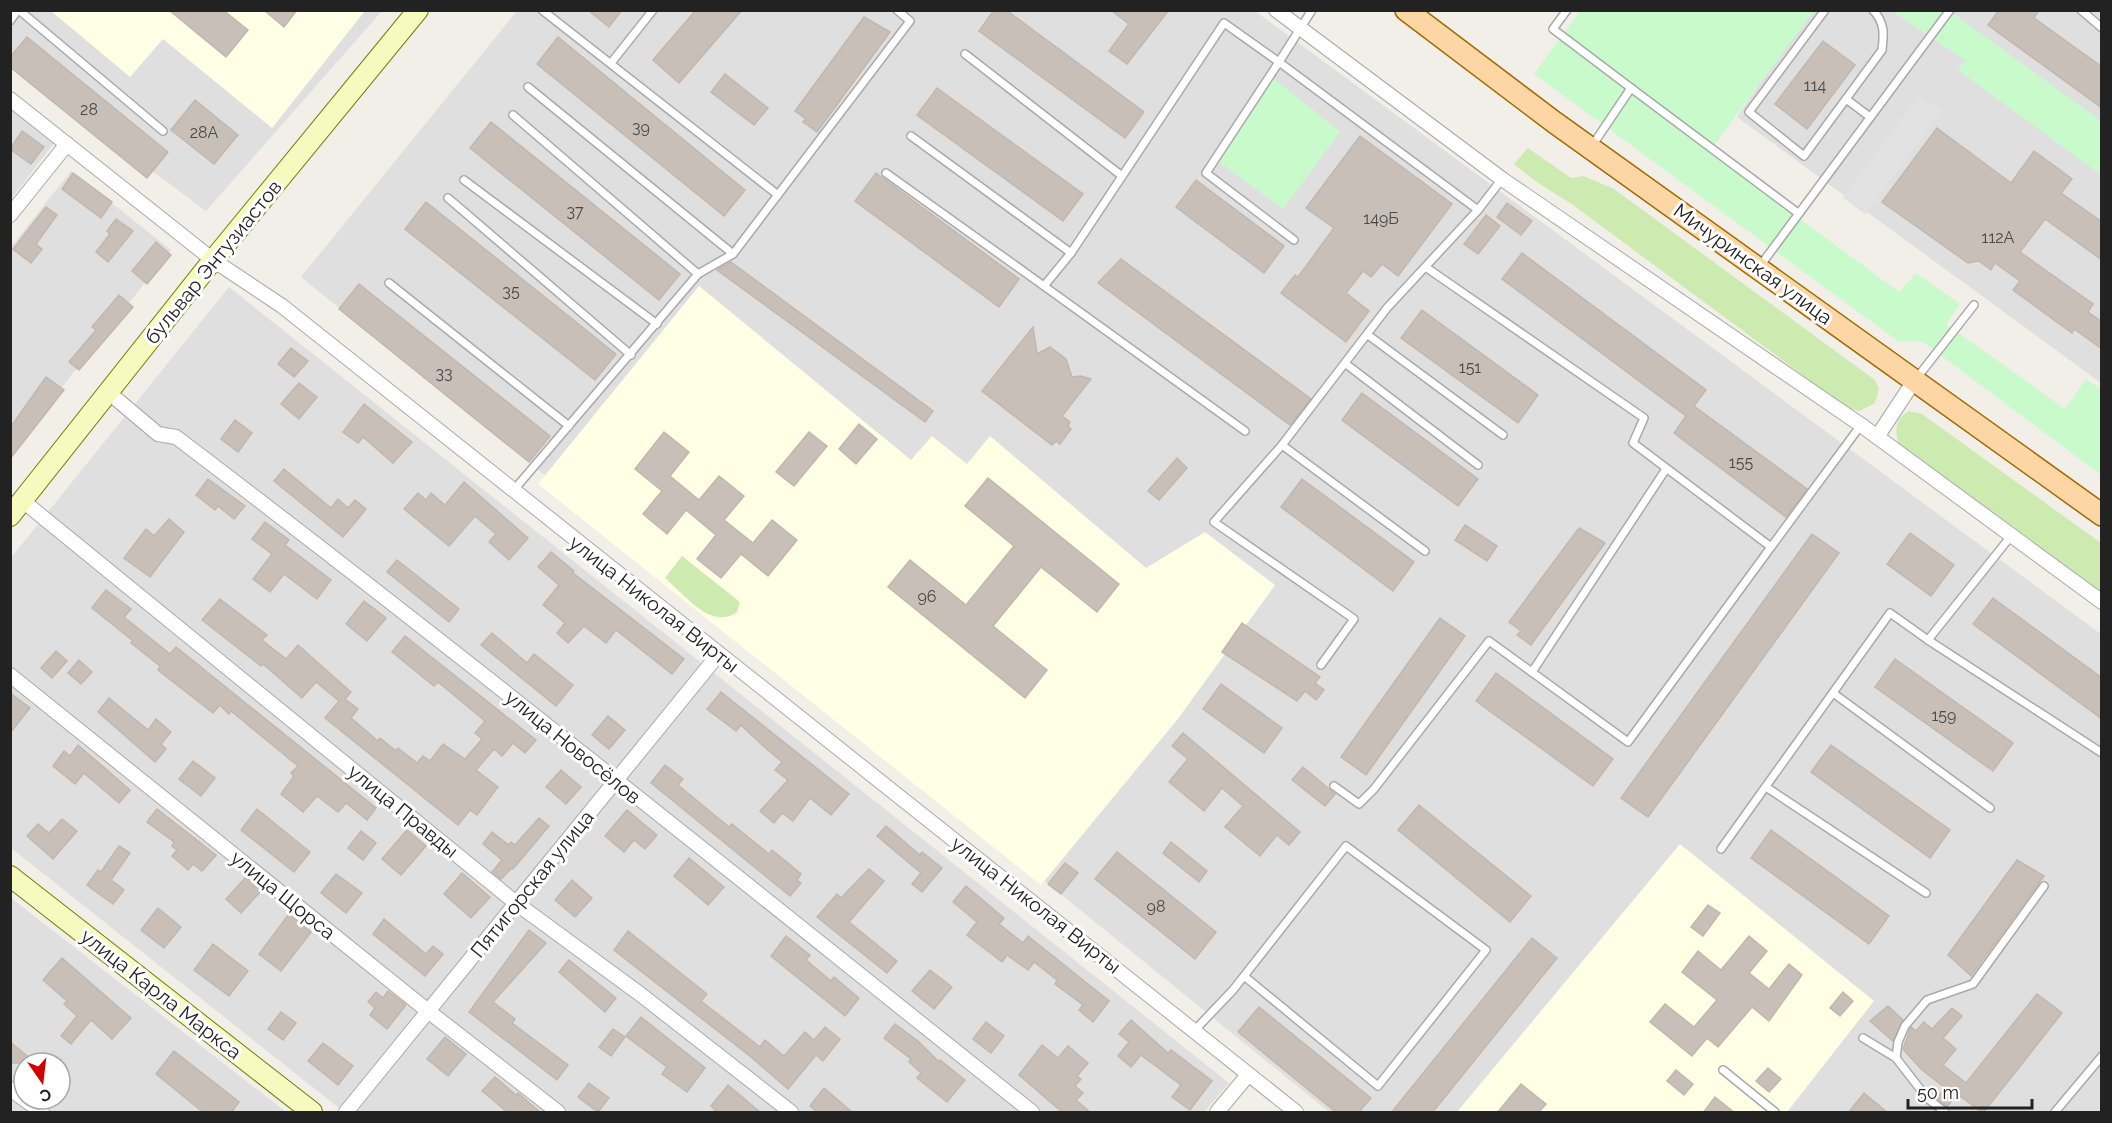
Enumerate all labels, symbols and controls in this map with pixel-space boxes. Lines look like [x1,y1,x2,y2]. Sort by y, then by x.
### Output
house number: 114 [1804,76,1826,95]
house number: 28 [80,100,98,119]
house number: 39 [632,118,650,137]
house number: 28А [190,123,218,142]
street label: бульвар Энтузиастов [139,175,287,349]
street label: Мичуринская улица [1669,198,1837,330]
house number: 37 [566,202,584,221]
house number: 149Б [1363,209,1399,228]
house number: 112А [1982,228,2015,247]
house number: 35 [502,282,520,301]
house number: 151 [1459,358,1481,377]
house number: 33 [435,364,453,383]
house number: 155 [1729,453,1753,472]
street label: улица Николая Вирты [564,530,744,678]
house number: 96 [917,587,937,606]
street label: улица Новосёлов [500,685,646,809]
house number: 159 [1932,706,1956,725]
street label: улица Правды [343,759,463,863]
street label: Пятигорская улица [465,806,599,962]
street label: улица Николая Вирты [946,831,1126,979]
street label: улица Щорса [226,846,340,944]
house number: 98 [1147,897,1165,916]
street label: улица Карла Маркса [76,924,246,1064]
north arrow [12,1051,72,1111]
scale bar [1908,1072,2032,1110]
text: 50 m [1917,1082,1959,1103]
text: С [38,1085,53,1106]

